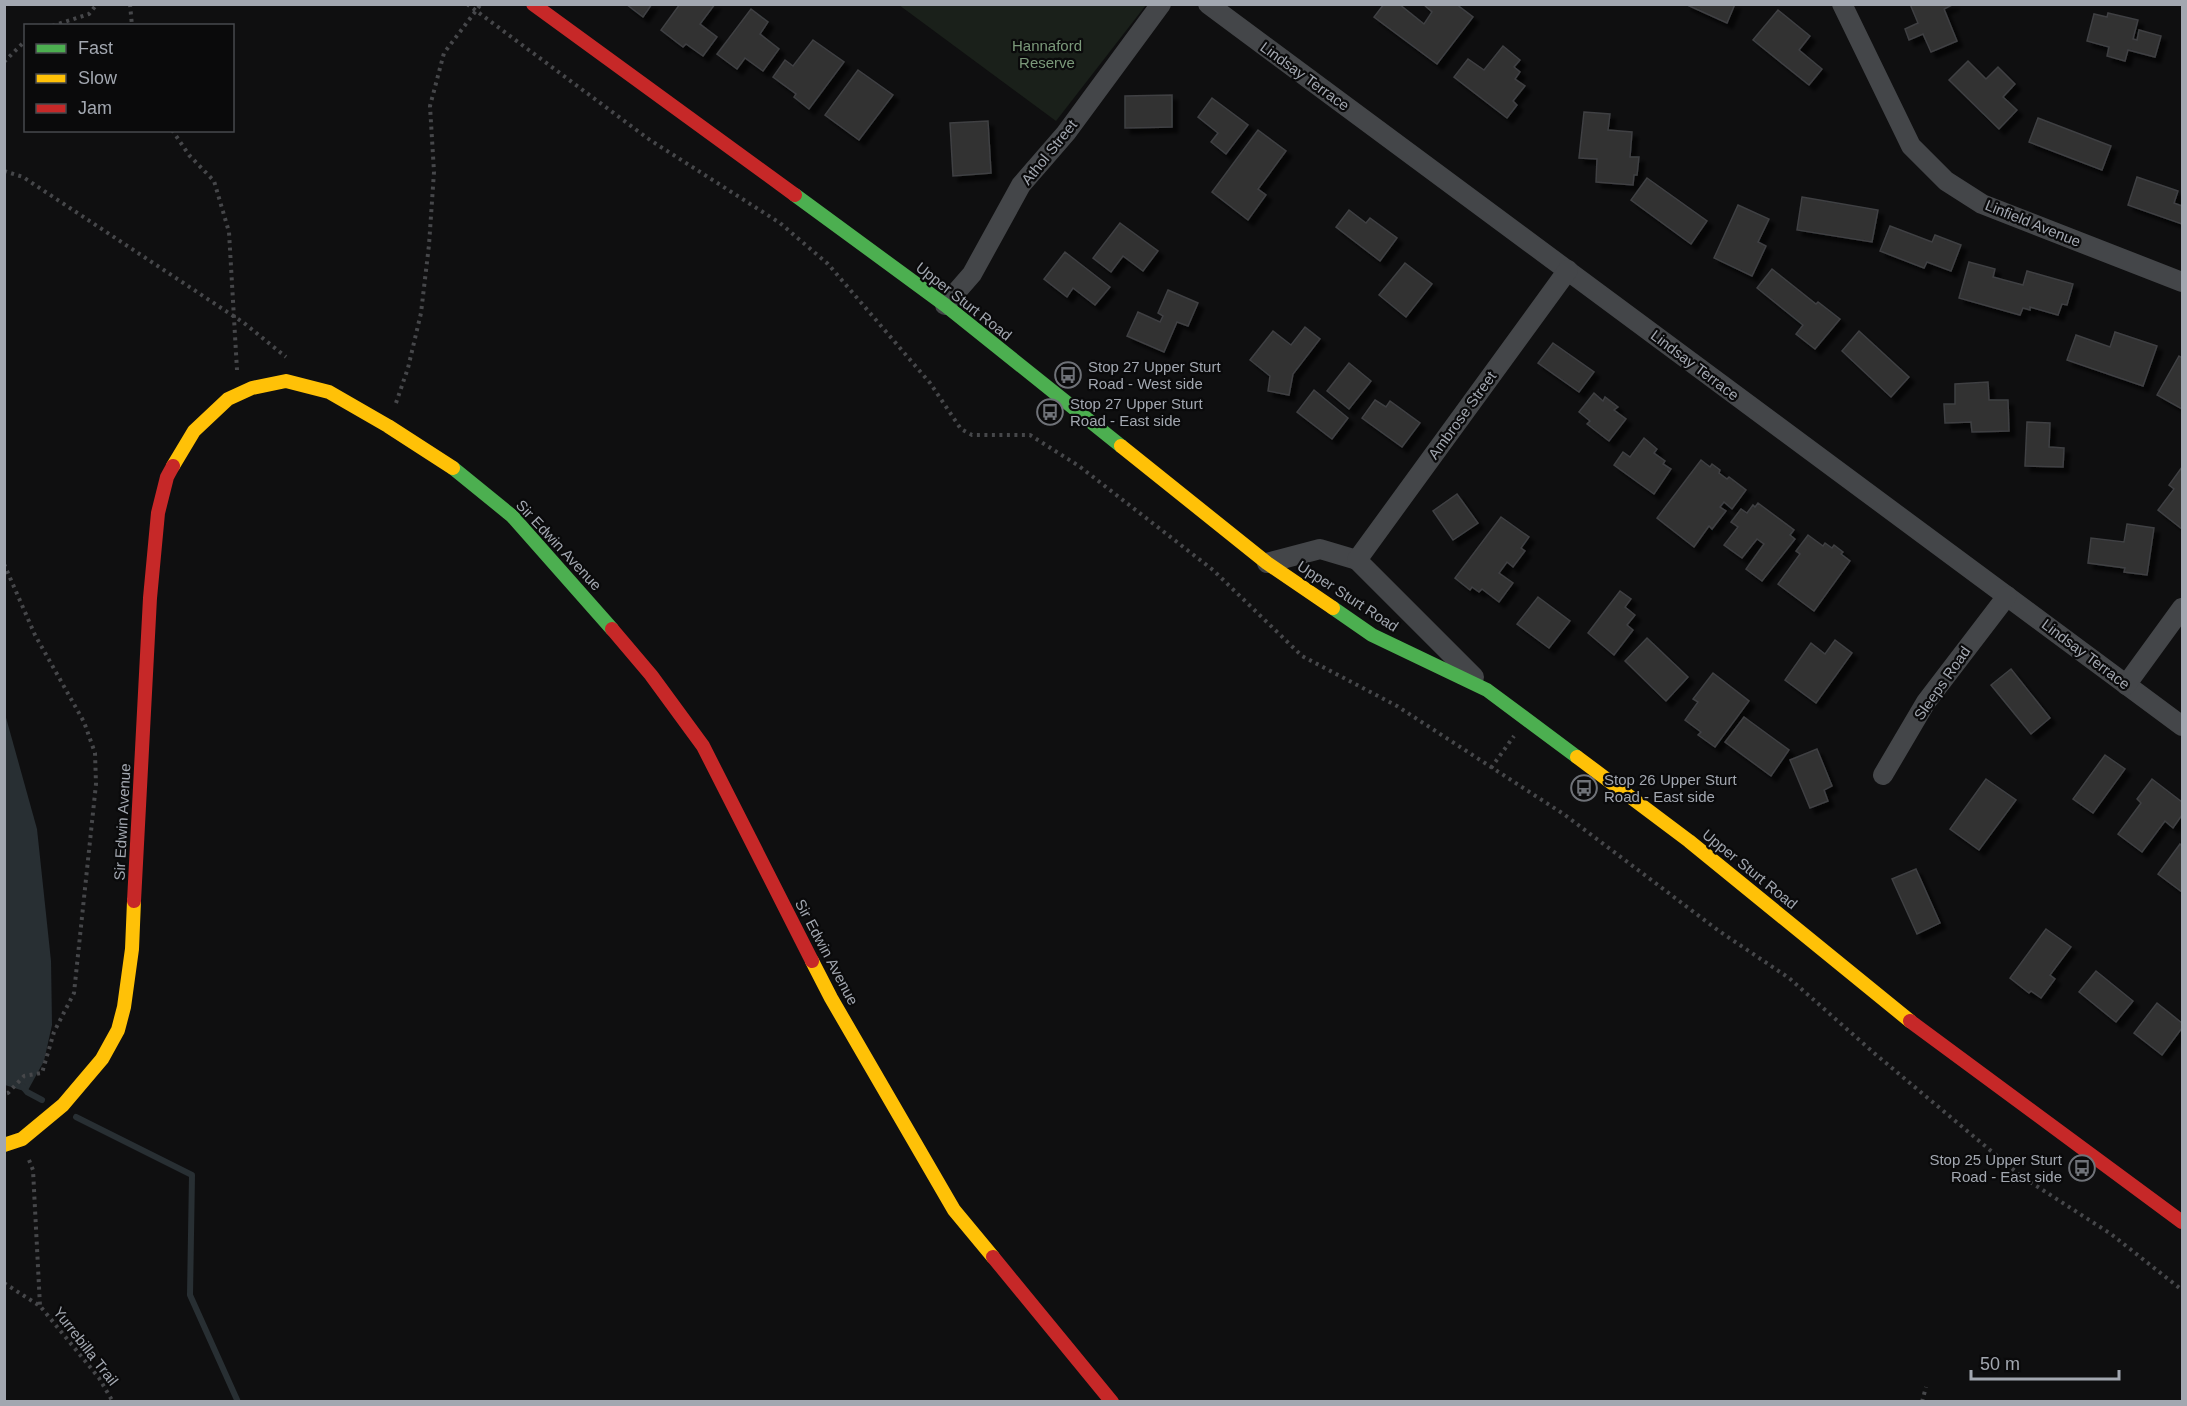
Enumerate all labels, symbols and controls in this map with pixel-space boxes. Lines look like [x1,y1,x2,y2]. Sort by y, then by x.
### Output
legend [24,24,234,132]
park label: Hannaford Reserve [1012,37,1082,71]
text: Fast [78,38,113,58]
street label: Lindsay Terrace [1257,38,1353,114]
text: Slow [78,68,118,88]
text: Jam [78,98,112,118]
street label: Athol Street [1018,116,1081,188]
street label: Linfield Avenue [1983,196,2083,250]
street label: Upper Sturt Road [913,258,1015,344]
street label: Lindsay Terrace [1648,326,1742,404]
place label: Stop 27 Upper Sturt Road - West side [1088,358,1221,392]
bus stop icon: Stop 27 Upper Sturt Road - West side [1053,360,1083,390]
street label: Ambrose Street [1424,367,1500,462]
place label: Stop 27 Upper Sturt Road - East side [1070,395,1203,429]
bus stop icon: Stop 27 Upper Sturt Road - East side [1035,397,1065,427]
street label: Sir Edwin Avenue [513,496,605,594]
street label: Upper Sturt Road [1294,557,1402,635]
street label: Lindsay Terrace [2039,615,2133,693]
street label: Sleeps Road [1910,643,1974,723]
street label: Sir Edwin Avenue [110,763,134,881]
place label: Stop 26 Upper Sturt Road - East side [1604,771,1737,805]
bus stop icon: Stop 26 Upper Sturt Road - East side [1569,773,1599,803]
street label: Upper Sturt Road [1699,826,1801,912]
street label: Sir Edwin Avenue [792,896,862,1008]
place label: Stop 25 Upper Sturt Road - East side [1929,1151,2063,1185]
bus stop icon: Stop 25 Upper Sturt Road - East side [2067,1153,2097,1183]
street label: Yurrebilla Trail [50,1303,122,1389]
scale bar [1971,1343,2120,1381]
text: 50 m [1980,1354,2020,1374]

